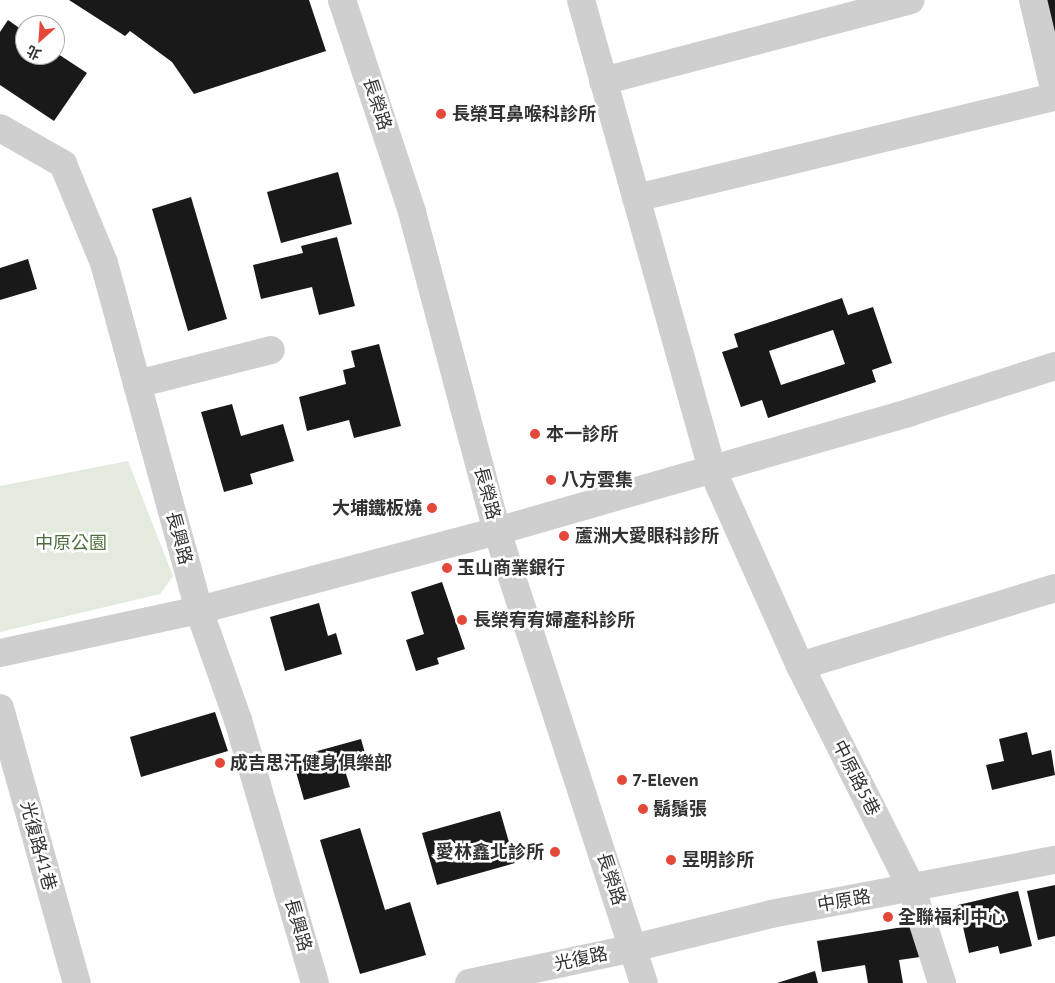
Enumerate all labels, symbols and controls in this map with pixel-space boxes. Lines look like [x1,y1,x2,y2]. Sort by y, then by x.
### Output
north arrow [15,15,65,65]
text: 北 [24,41,44,64]
street label: 長榮路 [358,75,396,133]
place label: 長榮耳鼻喉科診所 [452,103,596,125]
marker: 長榮耳鼻喉科診所 [434,107,448,121]
place label: 本一診所 [546,423,618,445]
marker: 本一診所 [528,427,542,441]
street label: 長榮路 [470,464,504,522]
place label: 八方雲集 [561,469,633,491]
marker: 八方雲集 [545,474,557,486]
place label: 大埔鐵板燒 [332,497,422,519]
marker: 大埔鐵板燒 [426,502,438,514]
street label: 長興路 [162,509,196,567]
place label: 蘆洲大愛眼科診所 [575,525,719,547]
marker: 蘆洲大愛眼科診所 [557,529,571,543]
park label: 中原公園 [35,532,107,554]
place label: 玉山商業銀行 [457,557,565,579]
marker: 玉山商業銀行 [441,562,453,574]
place label: 長榮宥宥婦產科診所 [473,609,635,631]
marker: 長榮宥宥婦產科診所 [455,613,469,627]
street label: 中原路5巷 [828,737,884,819]
place label: 成吉思汗健身俱樂部 [230,752,392,774]
marker: 成吉思汗健身俱樂部 [214,757,226,769]
place label: 7-Eleven [632,769,699,791]
marker: 7-Eleven [616,774,628,786]
place label: 鬍鬚張 [653,798,707,820]
street label: 光復路41巷 [16,799,60,893]
marker: 鬍鬚張 [637,803,649,815]
place label: 愛林鑫北診所 [436,841,544,863]
marker: 愛林鑫北診所 [548,845,562,859]
place label: 昱明診所 [682,849,754,871]
street label: 長榮路 [592,850,630,908]
marker: 昱明診所 [664,853,678,867]
street label: 中原路 [816,886,872,916]
street label: 長興路 [280,896,316,954]
place label: 全聯福利中心 [898,906,1006,928]
marker: 全聯福利中心 [882,911,894,923]
street label: 光復路 [552,943,610,975]

